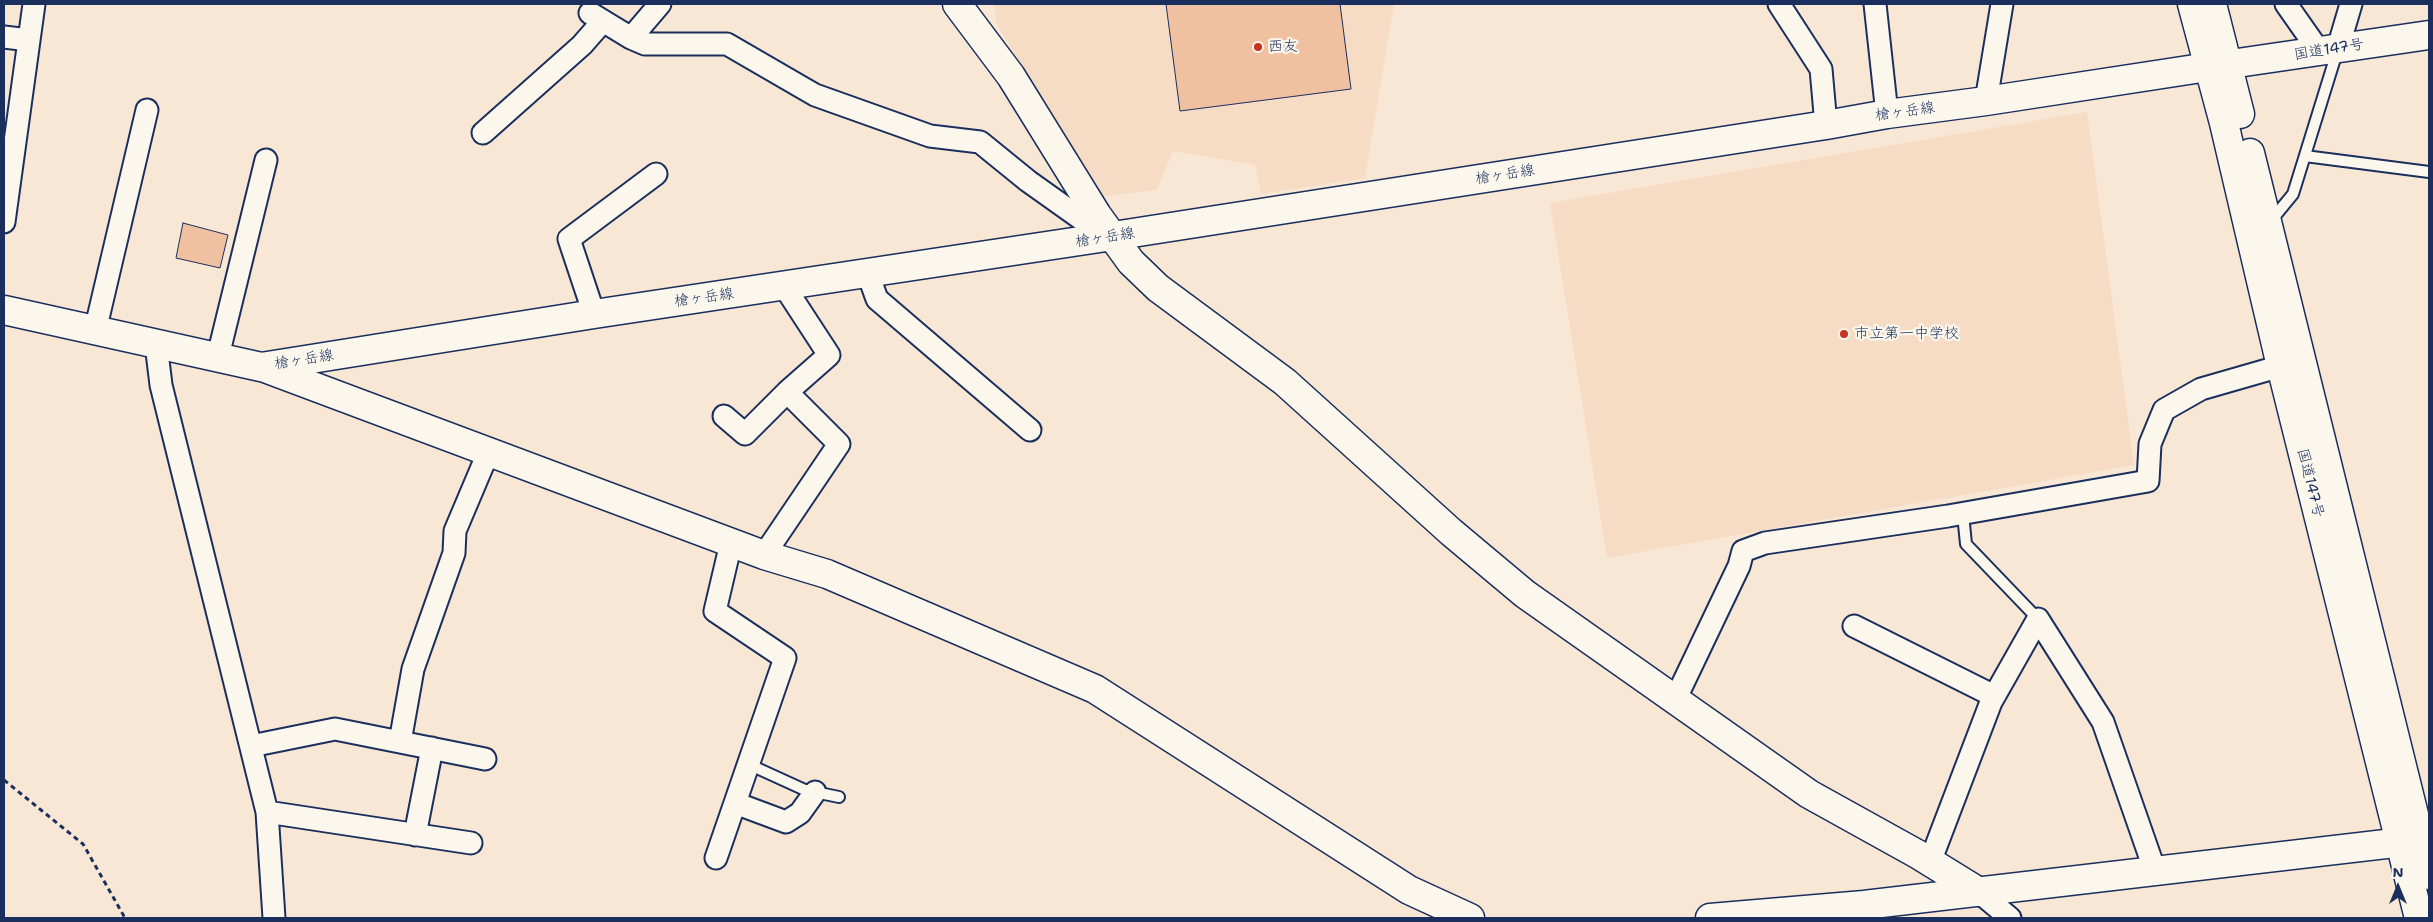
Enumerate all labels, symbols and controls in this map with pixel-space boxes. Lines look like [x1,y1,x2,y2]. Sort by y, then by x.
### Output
street label: 国道147号 [2293,36,2365,64]
place label: 西友 [1268,38,1298,56]
marker: 西友 [1252,41,1264,53]
street label: 槍ヶ岳線 [1874,99,1936,125]
street label: 槍ヶ岳線 [1474,161,1536,189]
street label: 槍ヶ岳線 [1074,224,1136,252]
street label: 槍ヶ岳線 [673,285,735,311]
place label: 市立第一中学校 [1854,325,1959,343]
marker: 市立第一中学校 [1838,328,1850,340]
street label: 槍ヶ岳線 [273,346,335,374]
street label: 国道147号 [2293,447,2327,519]
north arrow [2373,862,2423,912]
text: N [2392,863,2404,881]

